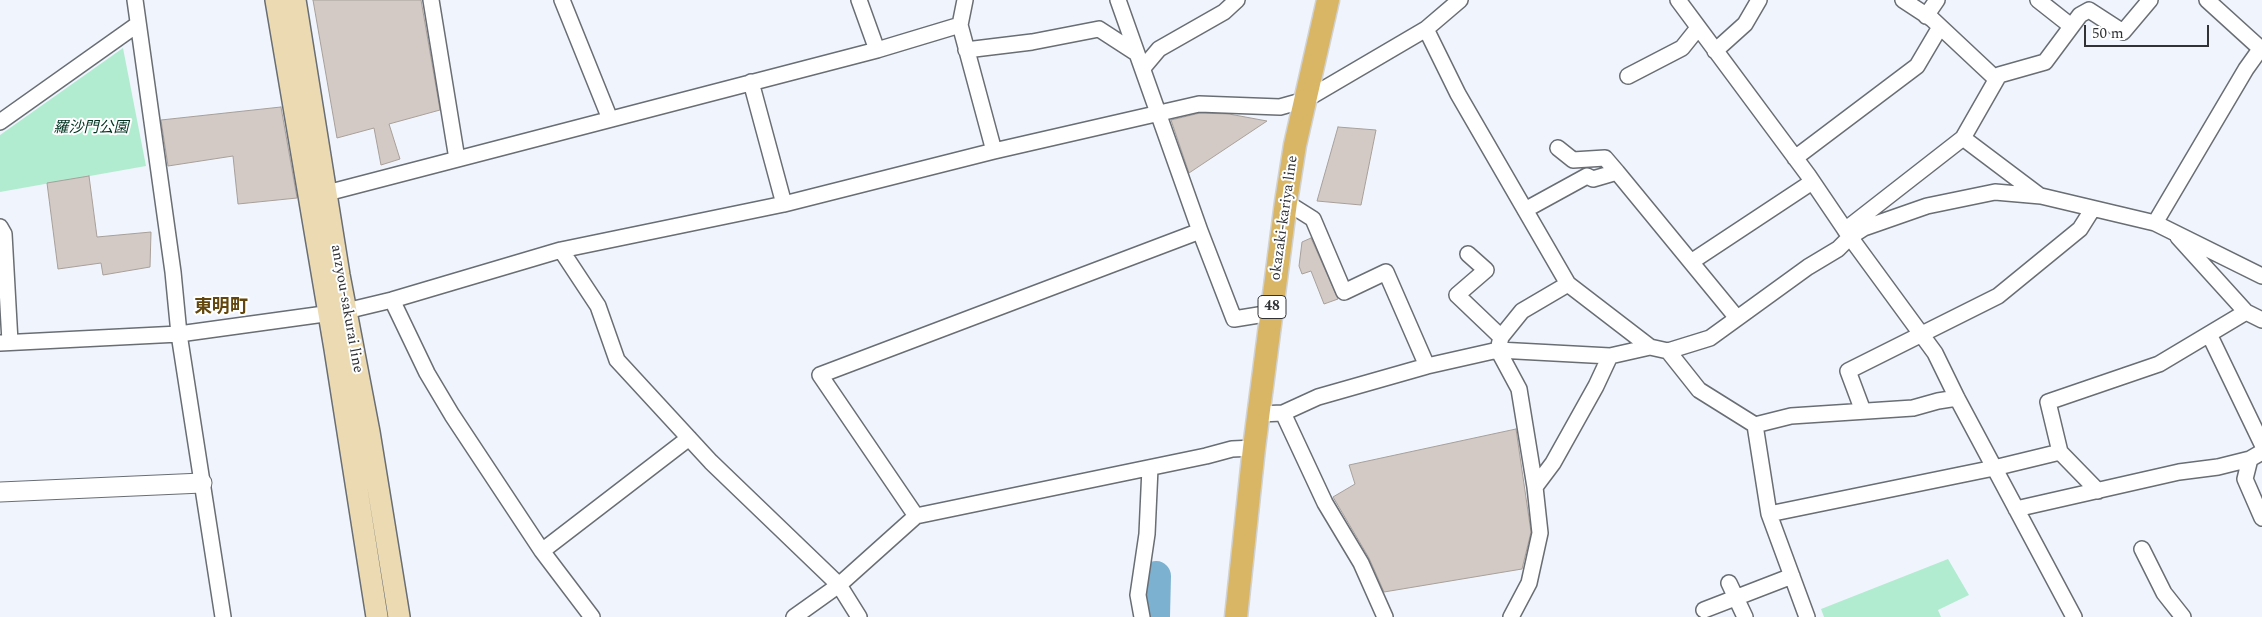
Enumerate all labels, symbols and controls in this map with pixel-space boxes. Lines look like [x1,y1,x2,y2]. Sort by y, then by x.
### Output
scale bar [2087,15,2212,47]
text: 50 m [2092,22,2124,45]
park label: 羅沙門公園 [54,120,128,138]
street label: okazaki-kariya line [1267,154,1303,282]
street label: anzyou-sakurai line [326,243,366,375]
road number: 48 [1258,296,1286,318]
district label: 東明町 [194,297,248,319]

